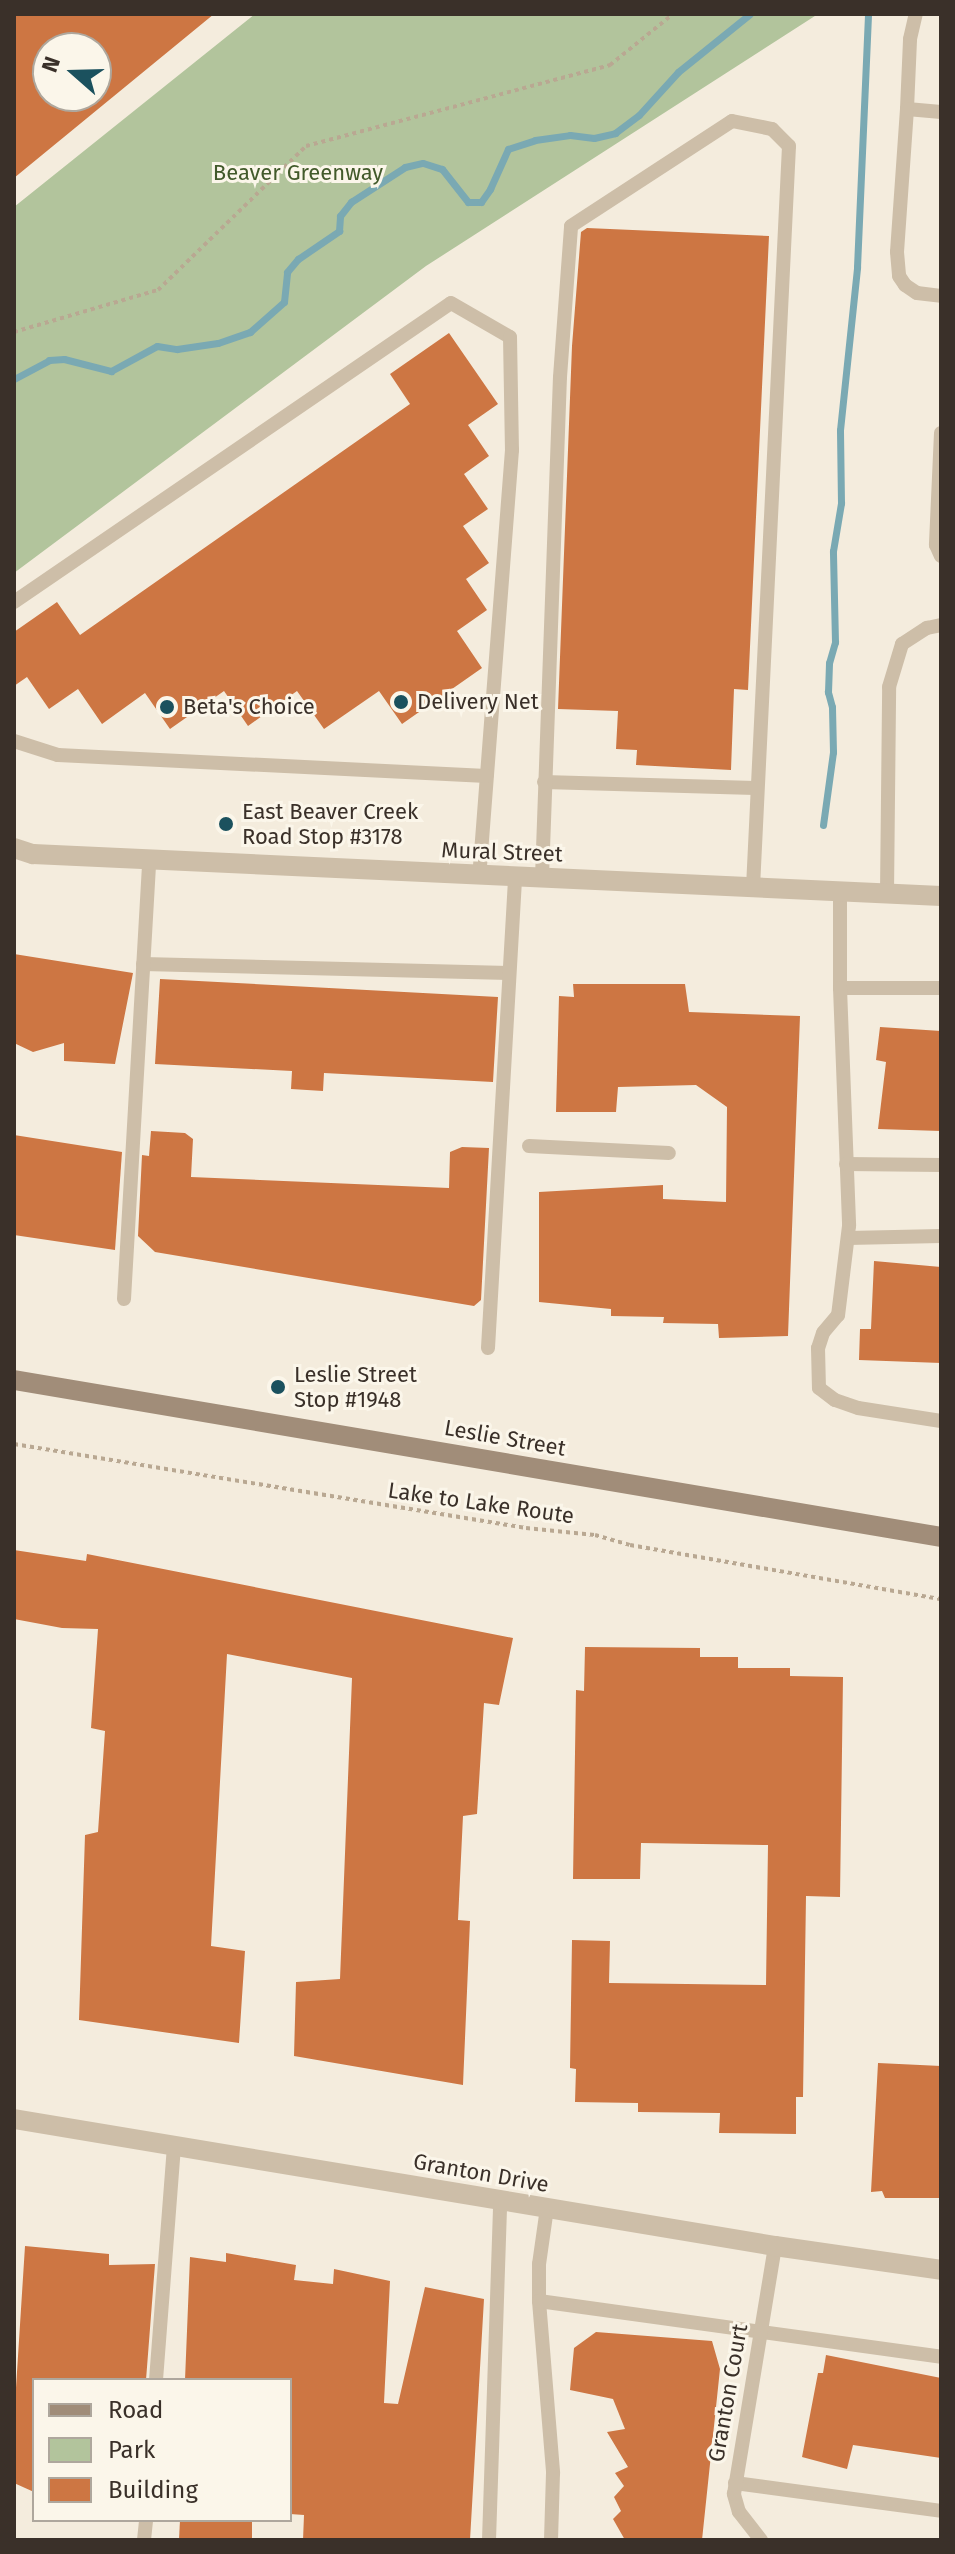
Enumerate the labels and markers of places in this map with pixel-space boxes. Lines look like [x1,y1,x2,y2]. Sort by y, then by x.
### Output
place label: Delivery Net [417,689,539,715]
marker: Delivery Net [392,693,410,711]
place label: Beta's Choice [183,694,315,720]
marker: Beta's Choice [158,698,176,716]
place label: East Beaver Creek Road Stop #3178 [242,798,418,850]
marker: East Beaver Creek Road Stop #3178 [217,815,235,833]
place label: Leslie Street Stop #1948 [294,1361,417,1412]
marker: Leslie Street Stop #1948 [269,1378,287,1396]

